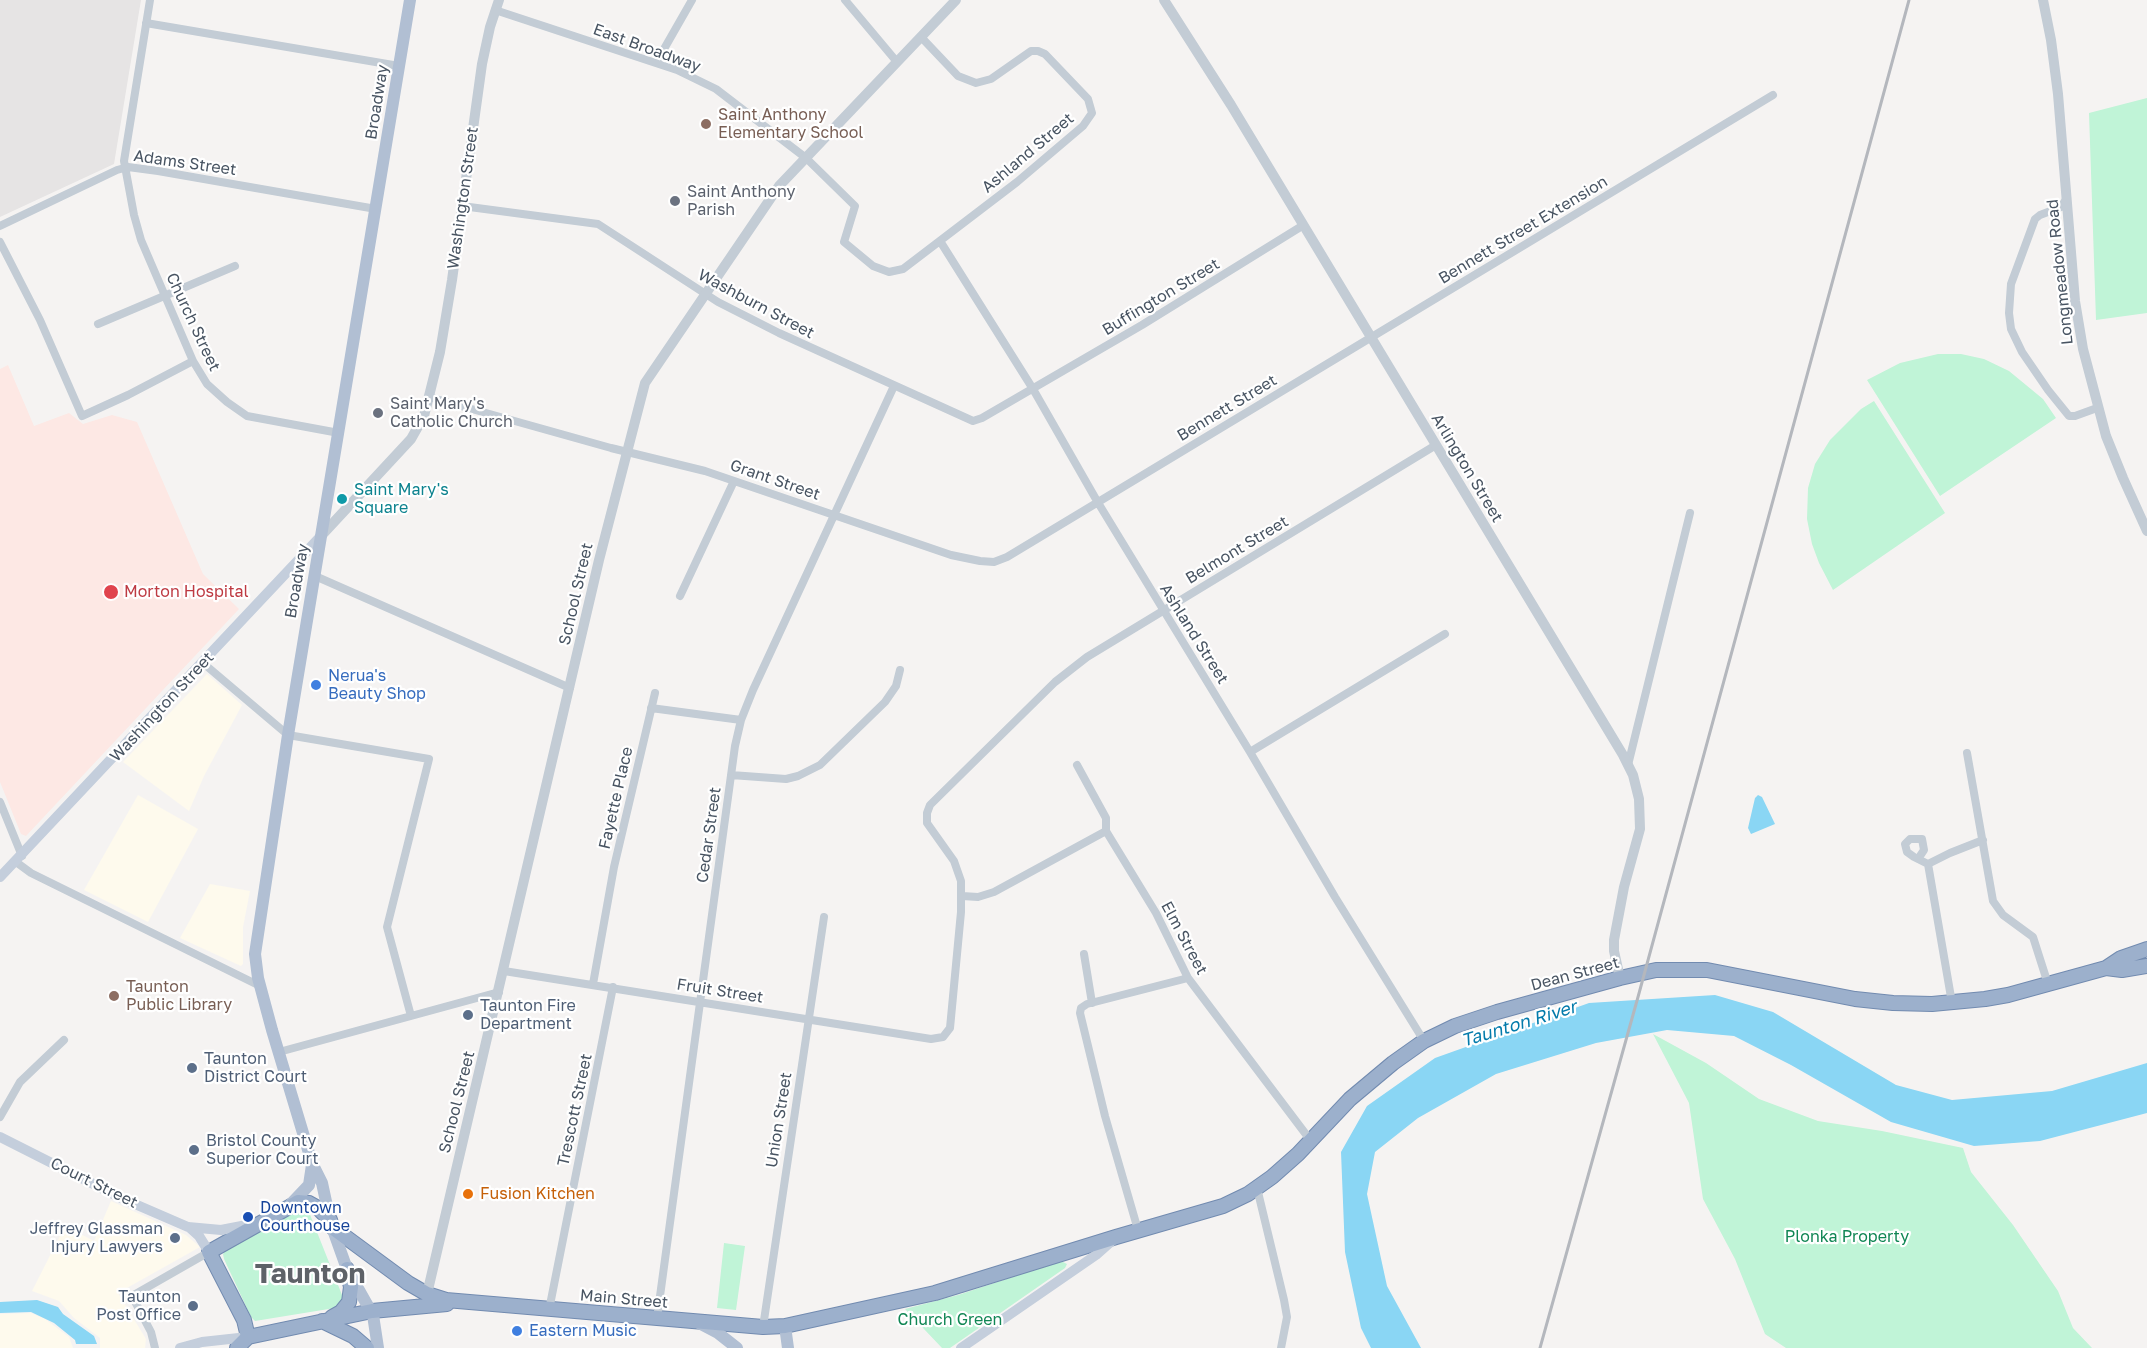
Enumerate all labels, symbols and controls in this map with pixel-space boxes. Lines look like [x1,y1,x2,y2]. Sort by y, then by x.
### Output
street label: East Broadway [591,20,703,76]
street label: Broadway [362,63,392,141]
place label: Saint Anthony Elementary School [718,105,863,143]
street label: Ashland Street [978,109,1078,197]
marker: Saint Anthony Elementary School [699,117,713,131]
street label: Washington Street [444,126,482,270]
street label: Adams Street [132,146,238,180]
street label: Bennett Street Extension [1435,172,1611,288]
place label: Saint Anthony Parish [687,182,795,220]
marker: Saint Anthony Parish [668,194,682,208]
street label: Longmeadow Road [2043,198,2077,346]
street label: Buffington Street [1099,254,1223,340]
street label: Washburn Street [695,265,817,343]
street label: Church Street [162,270,224,374]
street label: Bennett Street [1174,371,1280,445]
place label: Saint Mary's Catholic Church [390,394,513,432]
marker: Saint Mary's Catholic Church [371,406,385,420]
street label: Arlington Street [1427,410,1507,526]
street label: Grant Street [728,456,822,504]
place label: Saint Mary's Square [354,480,449,518]
marker: Saint Mary's Square [335,492,349,506]
street label: Belmont Street [1182,512,1292,588]
street label: School Street [555,541,597,647]
street label: Broadway [281,542,313,620]
street label: Ashland Street [1156,581,1232,687]
place label: Morton Hospital [124,582,249,602]
marker: Morton Hospital [102,583,120,601]
street label: Washington Street [106,648,218,766]
place label: Nerua's Beauty Shop [328,666,426,704]
marker: Nerua's Beauty Shop [309,678,323,692]
street label: Fayette Place [595,745,637,851]
street label: Cedar Street [693,786,725,884]
street label: Elm Street [1157,898,1211,978]
street label: Dean Street [1529,953,1621,995]
street label: Fruit Street [675,975,765,1007]
place label: Taunton Public Library [126,977,232,1015]
marker: Taunton Public Library [107,989,121,1003]
place label: Taunton Fire Department [480,996,576,1034]
water label: Taunton River [1459,996,1579,1052]
marker: Taunton Fire Department [461,1008,475,1022]
place label: Taunton District Court [204,1049,307,1087]
street label: School Street [435,1049,479,1155]
street label: Trescott Street [554,1052,596,1168]
marker: Taunton District Court [185,1061,199,1075]
street label: Union Street [762,1071,796,1169]
place label: Bristol County Superior Court [206,1131,319,1169]
marker: Bristol County Superior Court [187,1143,201,1157]
street label: Court Street [47,1154,141,1212]
place label: Fusion Kitchen [480,1184,595,1204]
marker: Fusion Kitchen [461,1187,475,1201]
place label: Downtown Courthouse [260,1198,350,1236]
marker: Downtown Courthouse [241,1210,255,1224]
place label: Jeffrey Glassman Injury Lawyers [30,1219,163,1257]
park label: Plonka Property [1785,1227,1909,1247]
marker: Jeffrey Glassman Injury Lawyers [168,1231,182,1245]
district label: Taunton [255,1257,365,1291]
street label: Main Street [579,1286,669,1312]
place label: Taunton Post Office [96,1287,181,1325]
marker: Taunton Post Office [186,1299,200,1313]
park label: Church Green [898,1310,1002,1330]
place label: Eastern Music [529,1321,637,1341]
marker: Eastern Music [510,1324,524,1338]

